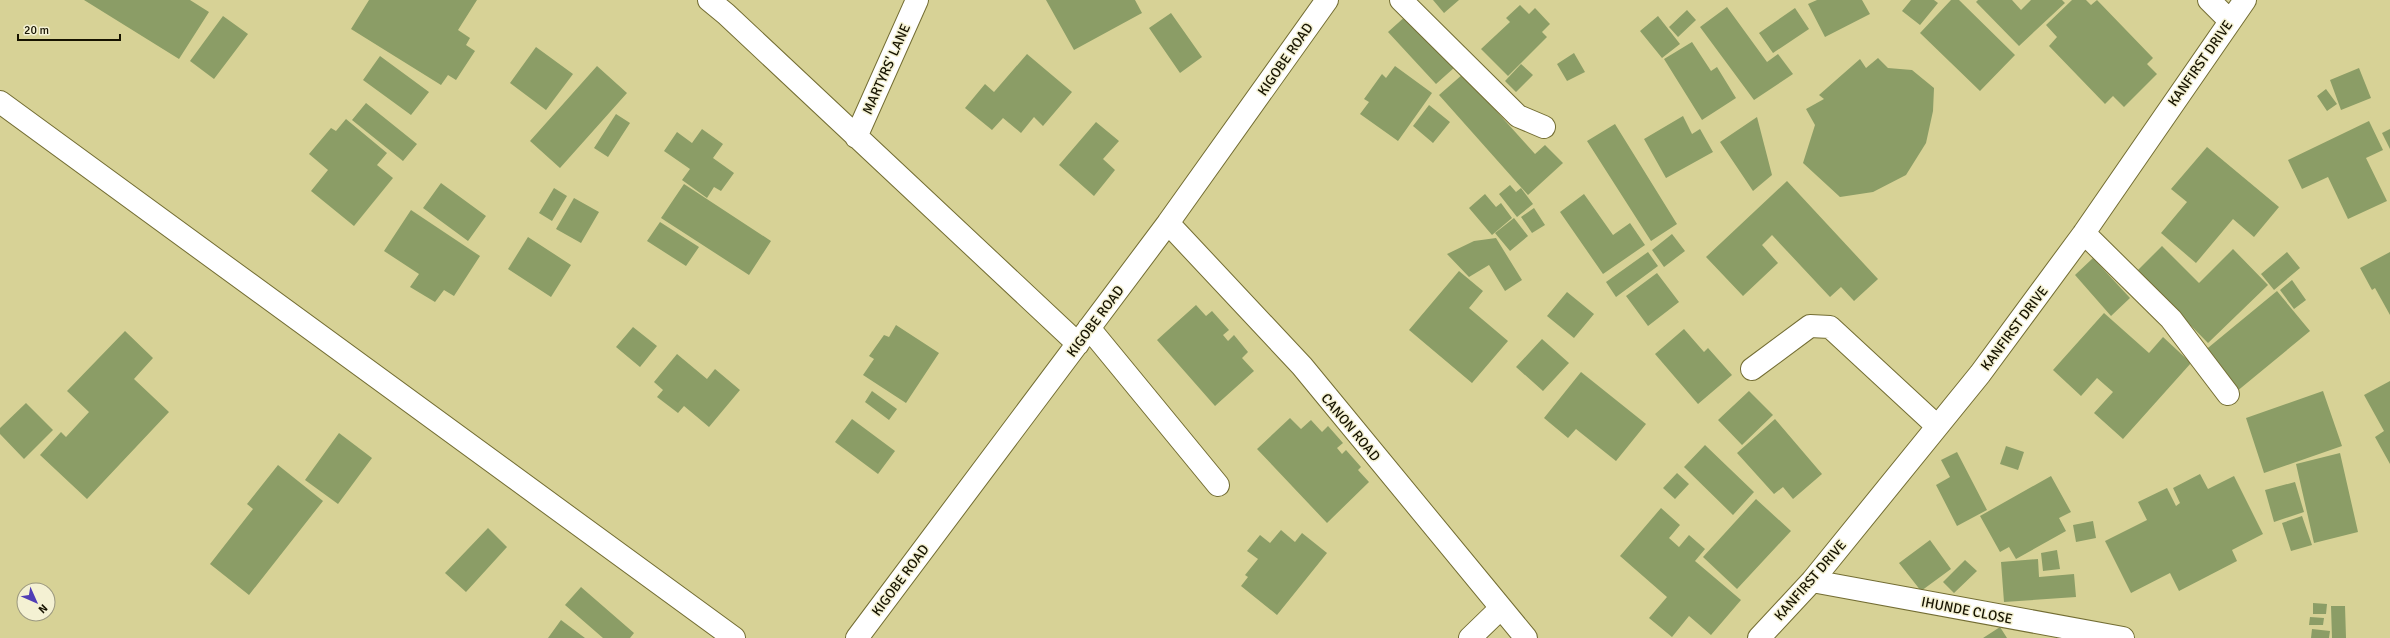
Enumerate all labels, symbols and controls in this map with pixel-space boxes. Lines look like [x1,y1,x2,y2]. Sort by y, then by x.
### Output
scale bar [18,16,120,42]
street label: KANFIRST DRIVE [2164,17,2236,110]
street label: KIGOBE ROAD [1254,20,1317,99]
street label: MARTYRS' LANE [859,21,914,117]
text: 20 m [24,23,49,38]
street label: KIGOBE ROAD [1063,282,1128,360]
street label: KANFIRST DRIVE [1977,283,2052,374]
street label: CANON ROAD [1317,390,1384,465]
street label: KANFIRST DRIVE [1771,537,1850,624]
street label: KIGOBE ROAD [868,541,933,619]
north arrow [16,582,56,622]
street label: IHUNDE CLOSE [1920,593,2014,628]
text: N [35,601,50,616]

